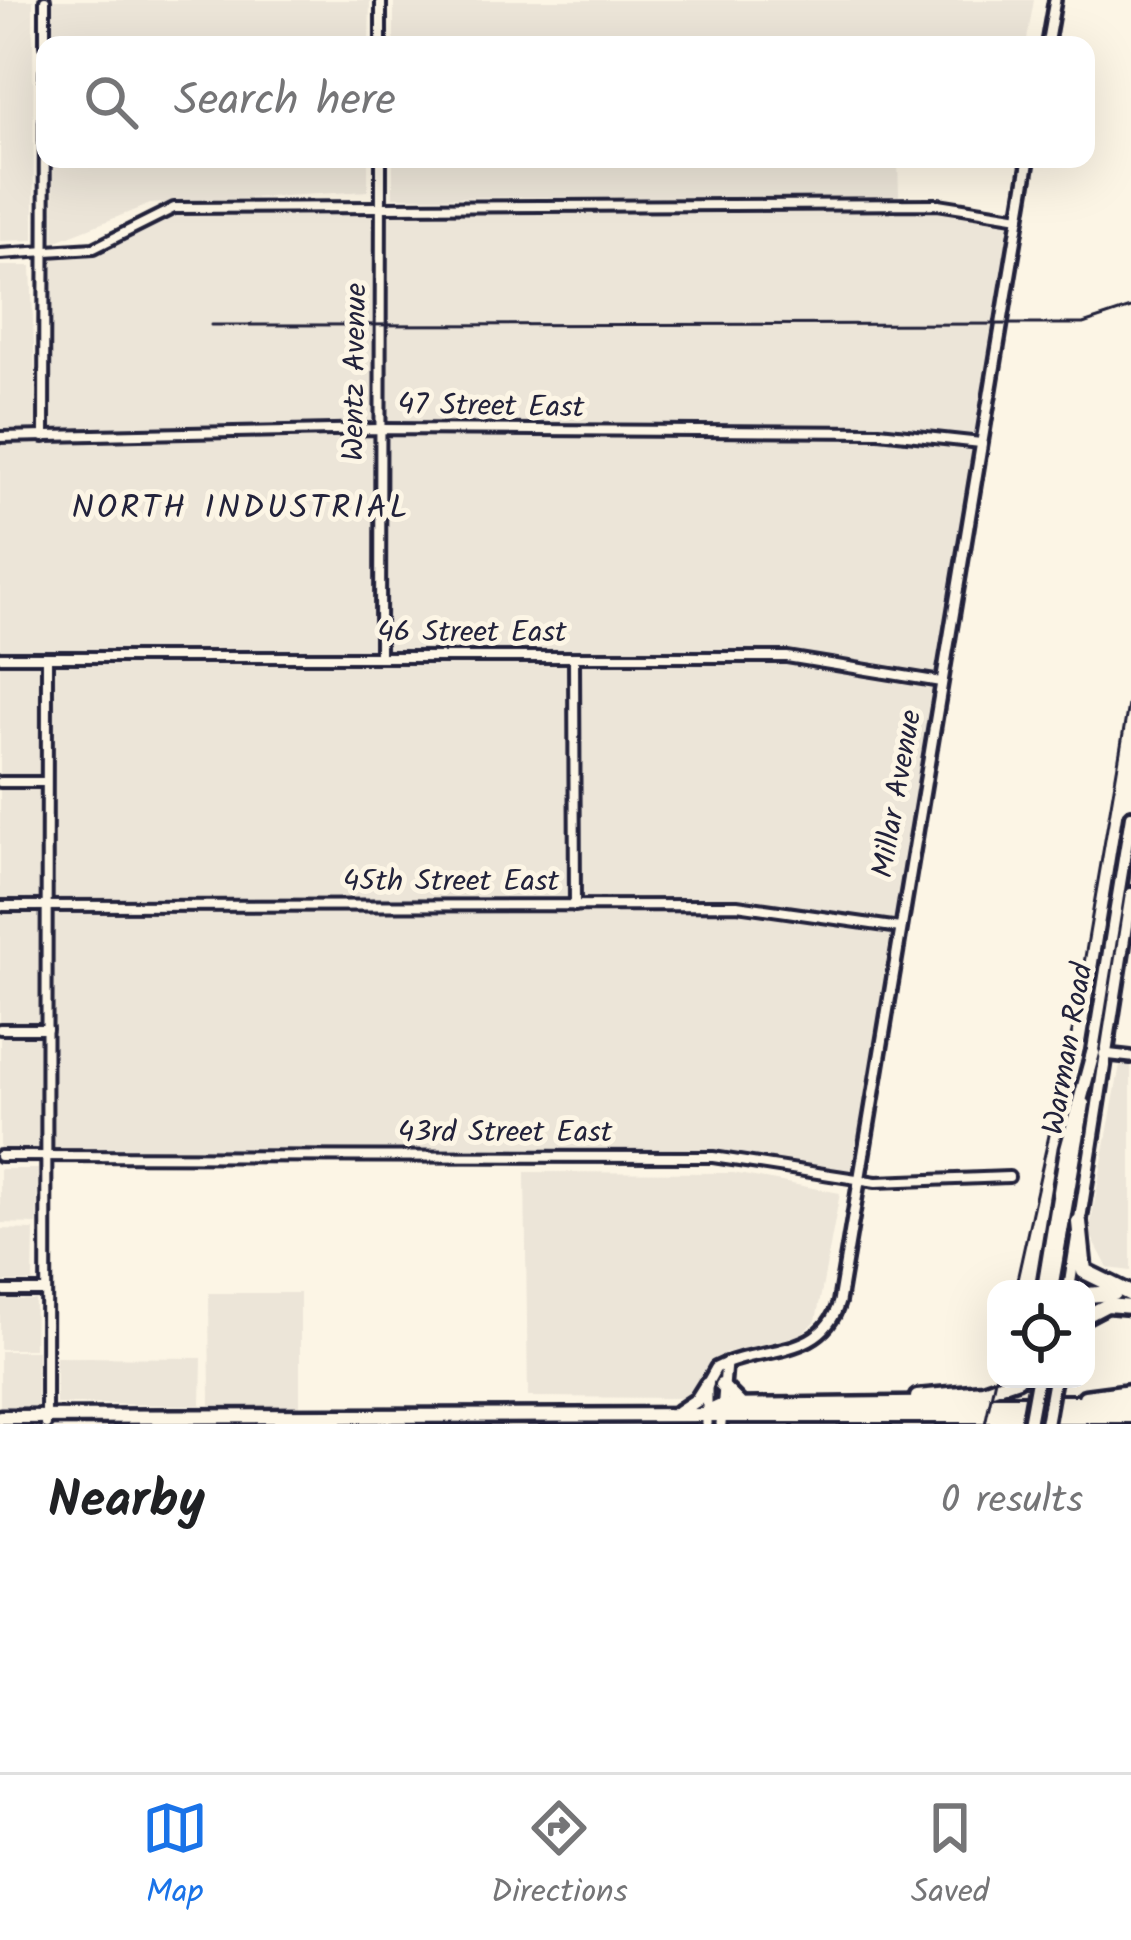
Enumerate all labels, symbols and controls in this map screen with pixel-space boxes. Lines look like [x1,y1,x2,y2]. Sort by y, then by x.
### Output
search box [36,36,1095,168]
text: Search here [174,66,396,138]
icon: search [78,69,144,135]
street label: Wentz Avenue [330,283,382,461]
street label: 47 Street East [397,381,585,433]
district label: NORTH INDUSTRIAL [71,483,411,536]
street label: 46 Street East [377,609,567,657]
street label: Millar Avenue [860,706,936,882]
street label: 45th Street East [343,858,560,906]
street label: Warman Road [1030,958,1108,1139]
street label: 43rd Street East [398,1109,613,1157]
map controls [987,1280,1095,1388]
button: locate [987,1280,1095,1388]
text: Nearby [48,1462,205,1543]
text: 0 results [941,1471,1083,1533]
tab: Map [142,1795,208,1920]
tab: Directions [491,1795,628,1920]
tab: Saved [911,1795,989,1920]

